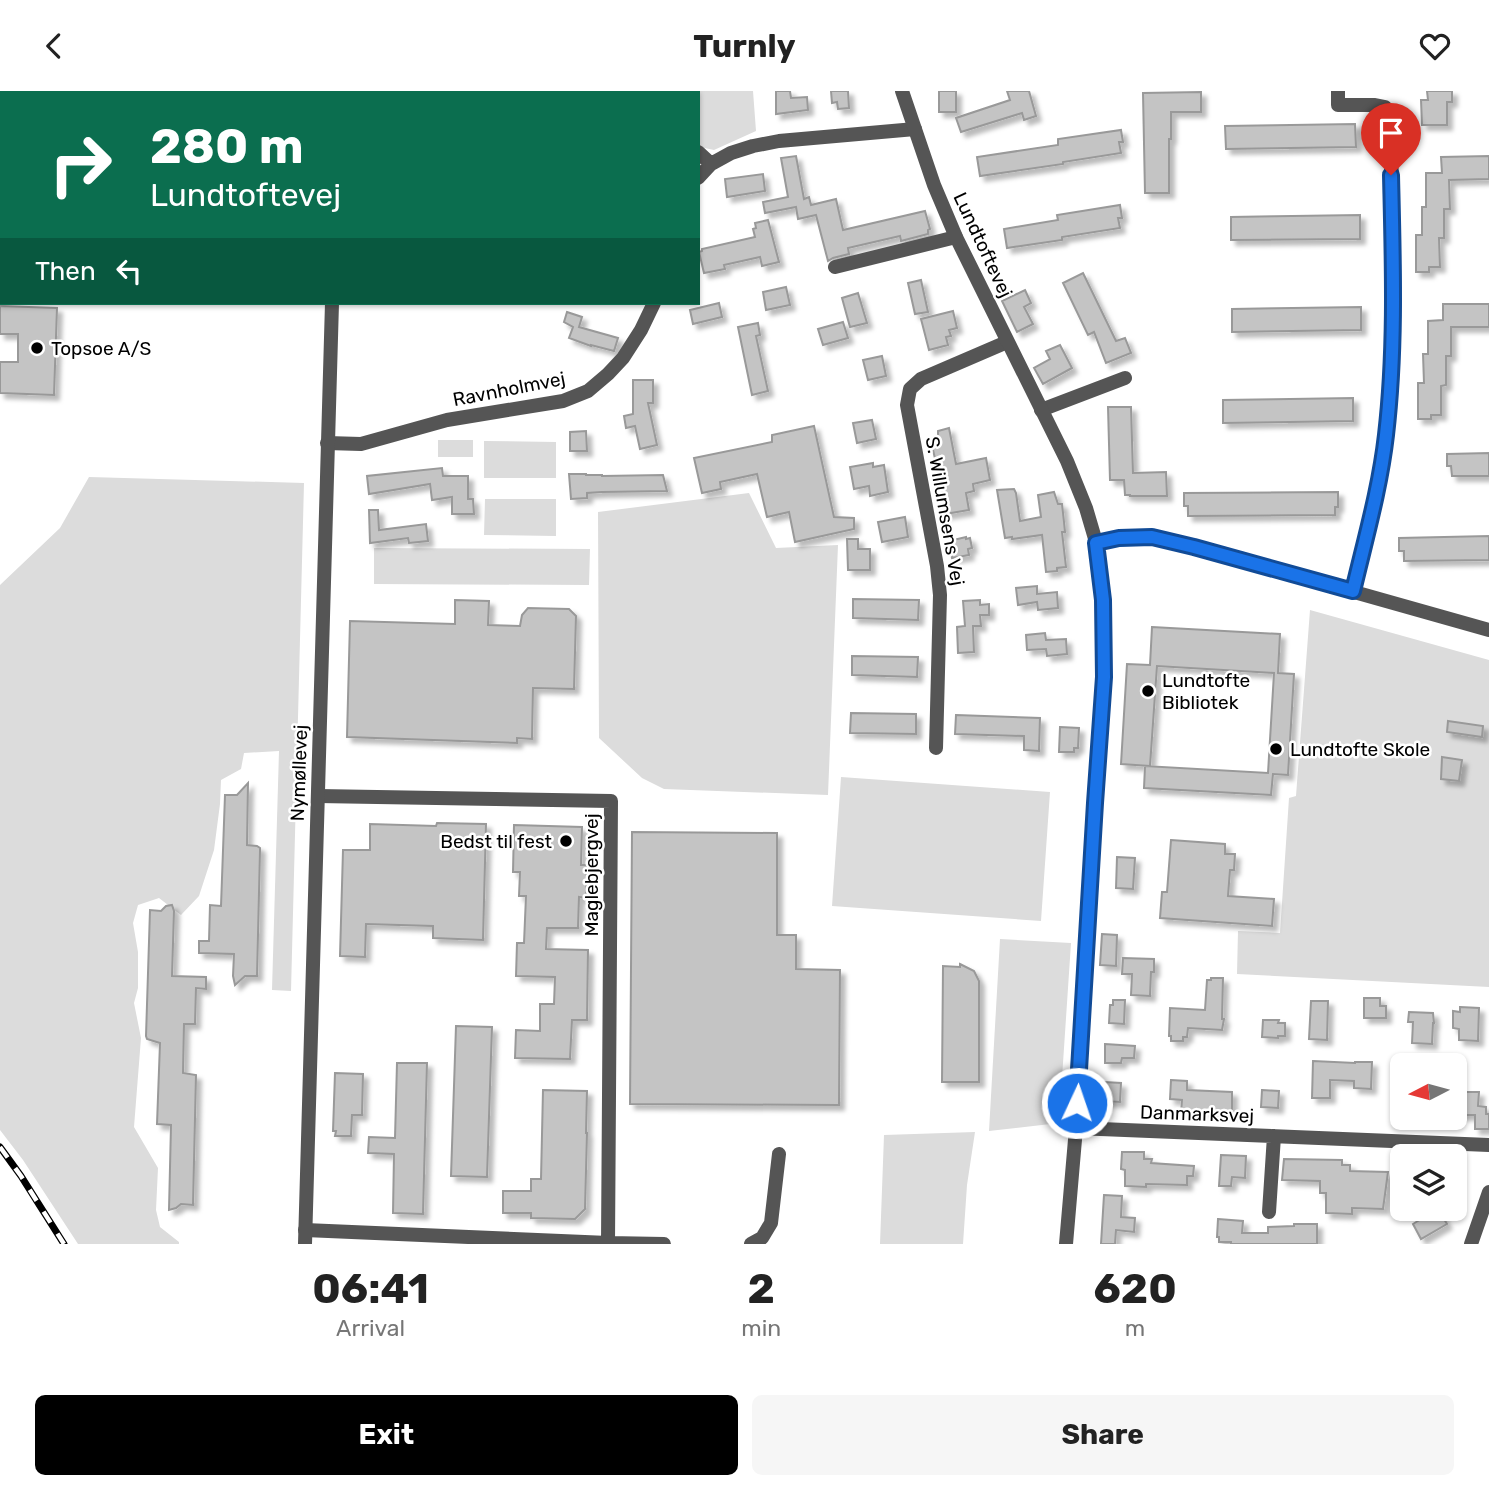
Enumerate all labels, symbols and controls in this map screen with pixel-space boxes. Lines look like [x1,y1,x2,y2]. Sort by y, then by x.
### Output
icon: back [35,27,73,65]
text: Turnly [693,27,796,65]
icon: heart [1416,27,1454,65]
pin [1361,103,1421,175]
icon: arrive [1372,114,1410,152]
text: 280 m [150,117,304,175]
icon: right [35,119,126,210]
text: Lundtoftevej [150,176,341,214]
street label: Lundtoftevej [949,189,1017,301]
icon: left [110,252,148,290]
text: Then [35,256,96,287]
place label: Topsoe A/S [51,337,151,360]
marker: Topsoe A/S [29,340,45,356]
street label: Ravnholmvej [451,367,567,411]
street label: S. Willumsens Vej [921,435,969,587]
place label: Lundtofte Bibliotek [1162,669,1250,714]
marker: Lundtofte Bibliotek [1140,683,1156,699]
street label: Nymøllevej [286,724,312,822]
place label: Lundtofte Skole [1290,738,1430,761]
marker: Lundtofte Skole [1268,741,1284,757]
street label: Maglebjergvej [580,814,603,936]
place label: Bedst til fest [440,830,553,853]
marker: Bedst til fest [558,833,574,849]
north arrow [1390,1053,1466,1131]
map controls [1390,1053,1467,1221]
position arrow [1040,1066,1114,1140]
street label: Danmarksvej [1139,1101,1255,1127]
button: layers [1390,1144,1467,1221]
text: 06:41 [312,1264,429,1314]
text: 2 [748,1264,775,1314]
text: 620 [1093,1264,1177,1314]
text: Arrival [336,1314,405,1342]
text: min [741,1314,781,1342]
text: m [1125,1314,1145,1342]
button: Exit [35,1395,738,1475]
button: Share [752,1395,1454,1475]

